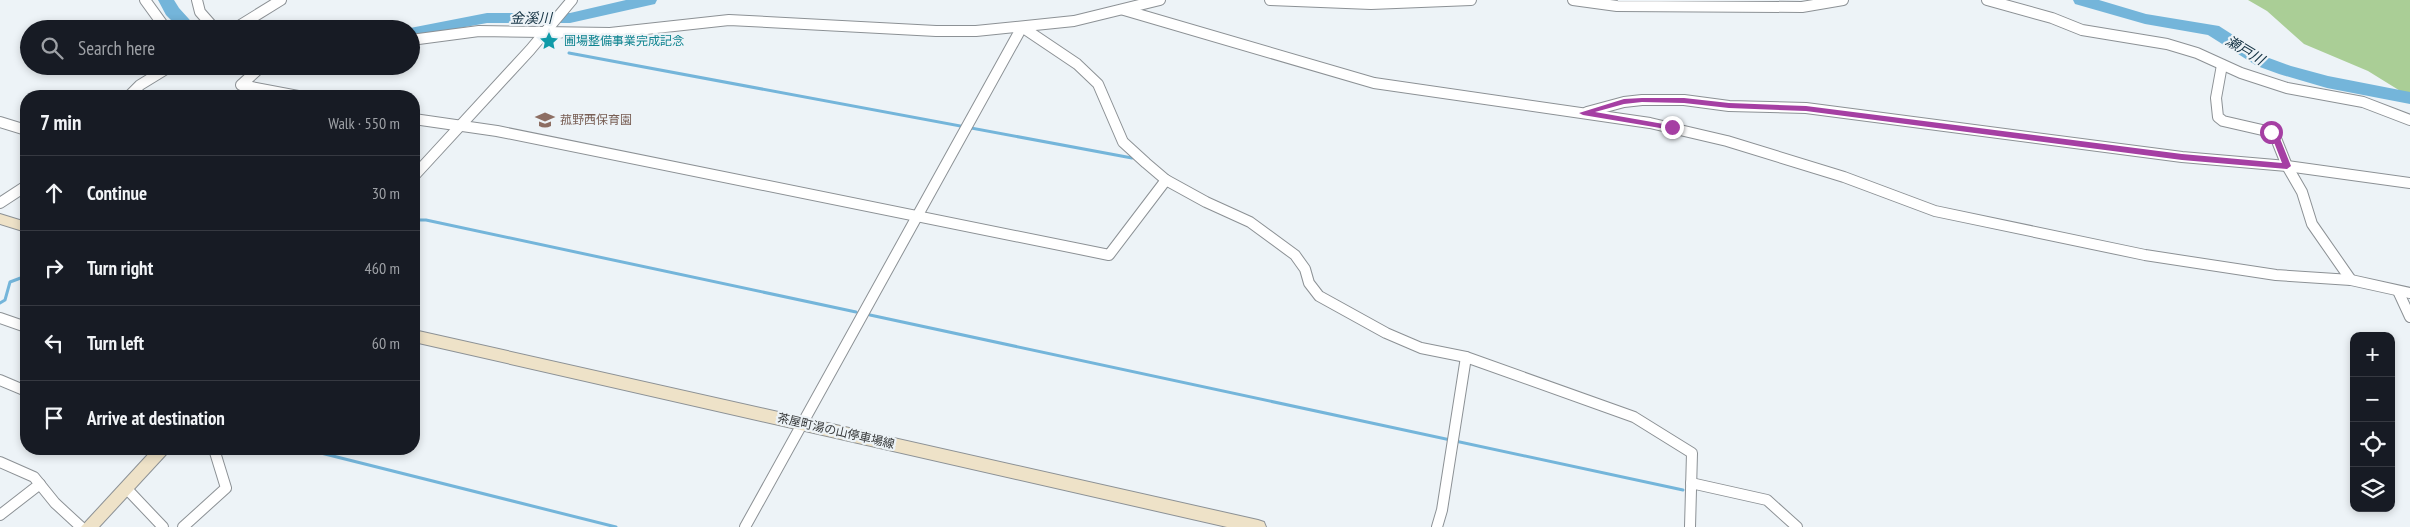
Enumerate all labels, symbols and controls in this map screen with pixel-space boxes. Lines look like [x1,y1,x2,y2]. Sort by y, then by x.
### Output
water label: 金溪川 [510,9,554,27]
search box [20,20,420,75]
place icon: 圃場整備事業完成記念 [538,30,560,52]
water label: 瀬戸川 [2222,31,2269,70]
place label: 圃場整備事業完成記念 [564,33,684,48]
icon: search [38,34,66,62]
text: Search here [78,36,155,60]
text: 7 min [40,109,82,136]
school or university icon: 菰野西保育園 [534,109,556,131]
place label: 菰野西保育園 [560,112,632,127]
text: Walk · 550 m [328,113,400,133]
route end [1661,116,1684,139]
route start [2260,121,2283,144]
icon: ahead [40,179,68,207]
text: Continue [87,181,147,205]
text: 30 m [372,183,400,203]
icon: right [40,254,68,282]
text: Turn right [87,256,153,280]
text: 460 m [365,258,400,278]
icon: left [40,329,68,357]
text: Turn left [87,331,144,355]
map controls [2350,332,2395,512]
button: + [2350,332,2395,377]
text: 60 m [372,333,400,353]
button: − [2350,377,2395,422]
icon: arrive [40,404,68,432]
text: Arrive at destination [87,406,225,430]
street label: 茶屋町湯の山停車場線 [776,410,896,451]
button: locate [2350,422,2395,467]
button: layers [2350,467,2395,512]

